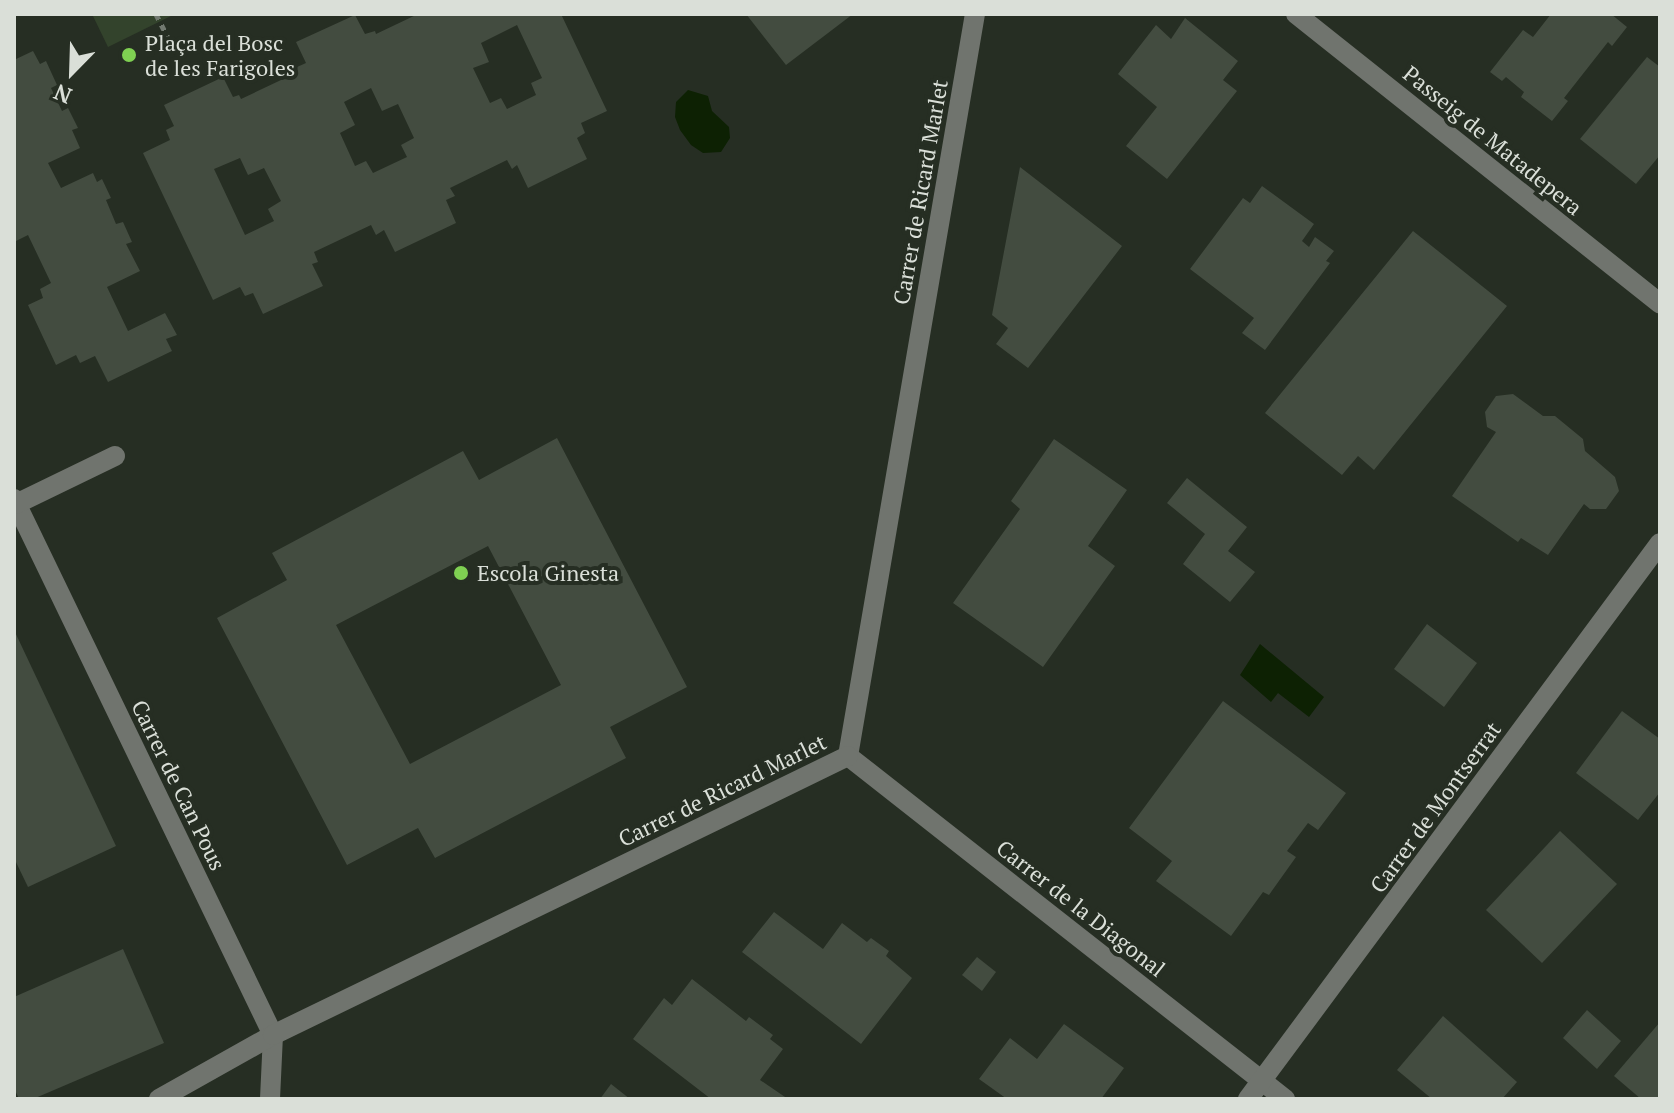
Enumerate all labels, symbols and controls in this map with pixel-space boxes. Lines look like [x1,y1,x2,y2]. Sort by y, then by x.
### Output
place label: Plaça del Bosc de les Farigoles [145,29,295,80]
north arrow [32,32,112,112]
marker: Plaça del Bosc de les Farigoles [120,46,138,64]
street label: Passeig de Matadepera [1398,60,1588,220]
street label: Carrer de Ricard Marlet [887,77,953,307]
text: N [49,78,76,111]
place label: Escola Ginesta [477,560,619,586]
marker: Escola Ginesta [452,564,470,582]
street label: Carrer de Can Pous [126,696,232,874]
street label: Carrer de Montserrat [1364,716,1506,898]
street label: Carrer de Ricard Marlet [614,728,830,852]
street label: Carrer de la Diagonal [991,834,1171,982]

